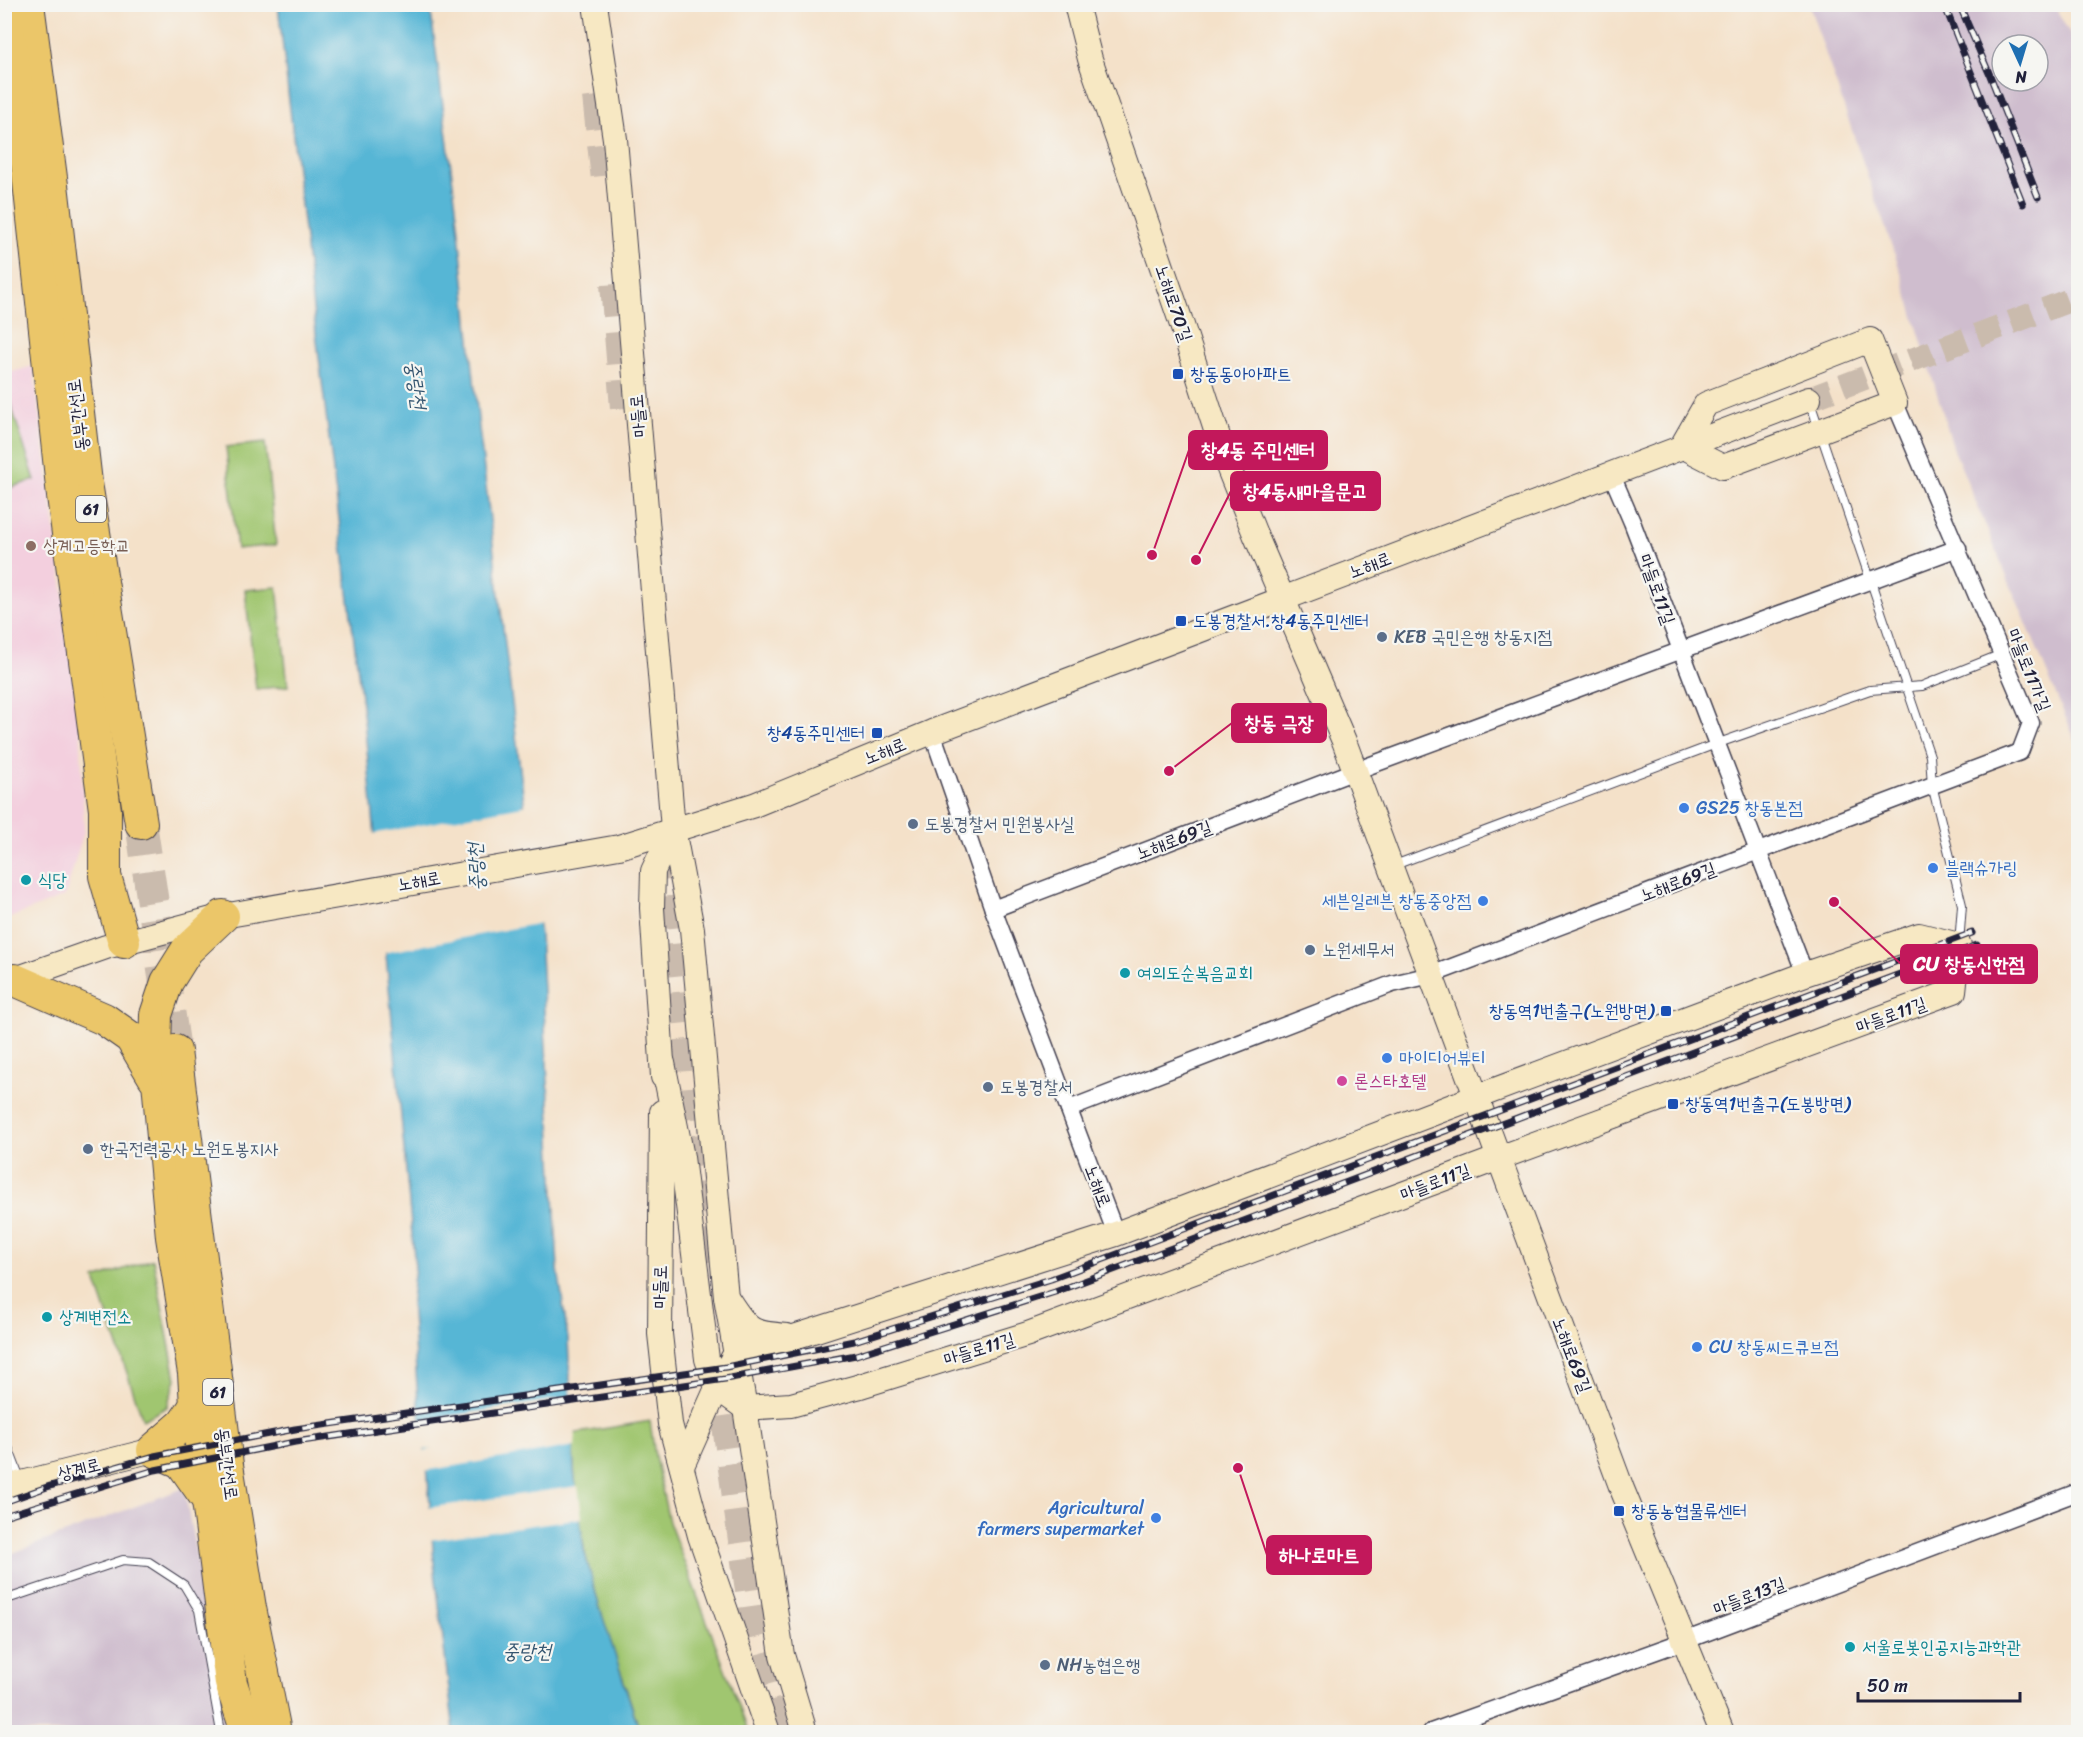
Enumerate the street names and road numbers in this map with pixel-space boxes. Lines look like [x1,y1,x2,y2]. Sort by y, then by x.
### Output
street label: 노해로70길 [1146,260,1202,346]
street label: 동부간선로 [58,377,98,453]
street label: 마들로 [620,393,656,439]
road number: 61 [76,496,106,522]
street label: 노해로 [1344,542,1396,588]
street label: 마들로11길 [1629,549,1685,629]
street label: 마들로11가길 [1998,623,2060,717]
street label: 노해로 [859,728,911,774]
street label: 노해로69길 [1131,811,1217,869]
street label: 노해로69길 [1635,853,1721,911]
street label: 노해로 [395,861,443,901]
street label: 마들로11길 [1851,987,1931,1043]
street label: 마들로11길 [1395,1154,1475,1210]
street label: 노해로 [1075,1160,1121,1212]
street label: 마들로 [644,1265,676,1309]
street label: 노해로69길 [1543,1312,1601,1398]
street label: 마들로11길 [939,1323,1019,1375]
road number: 61 [203,1379,233,1405]
street label: 동부간선로 [206,1426,248,1502]
street label: 상계로 [54,1448,104,1490]
street label: 마들로13길 [1708,1567,1790,1624]

